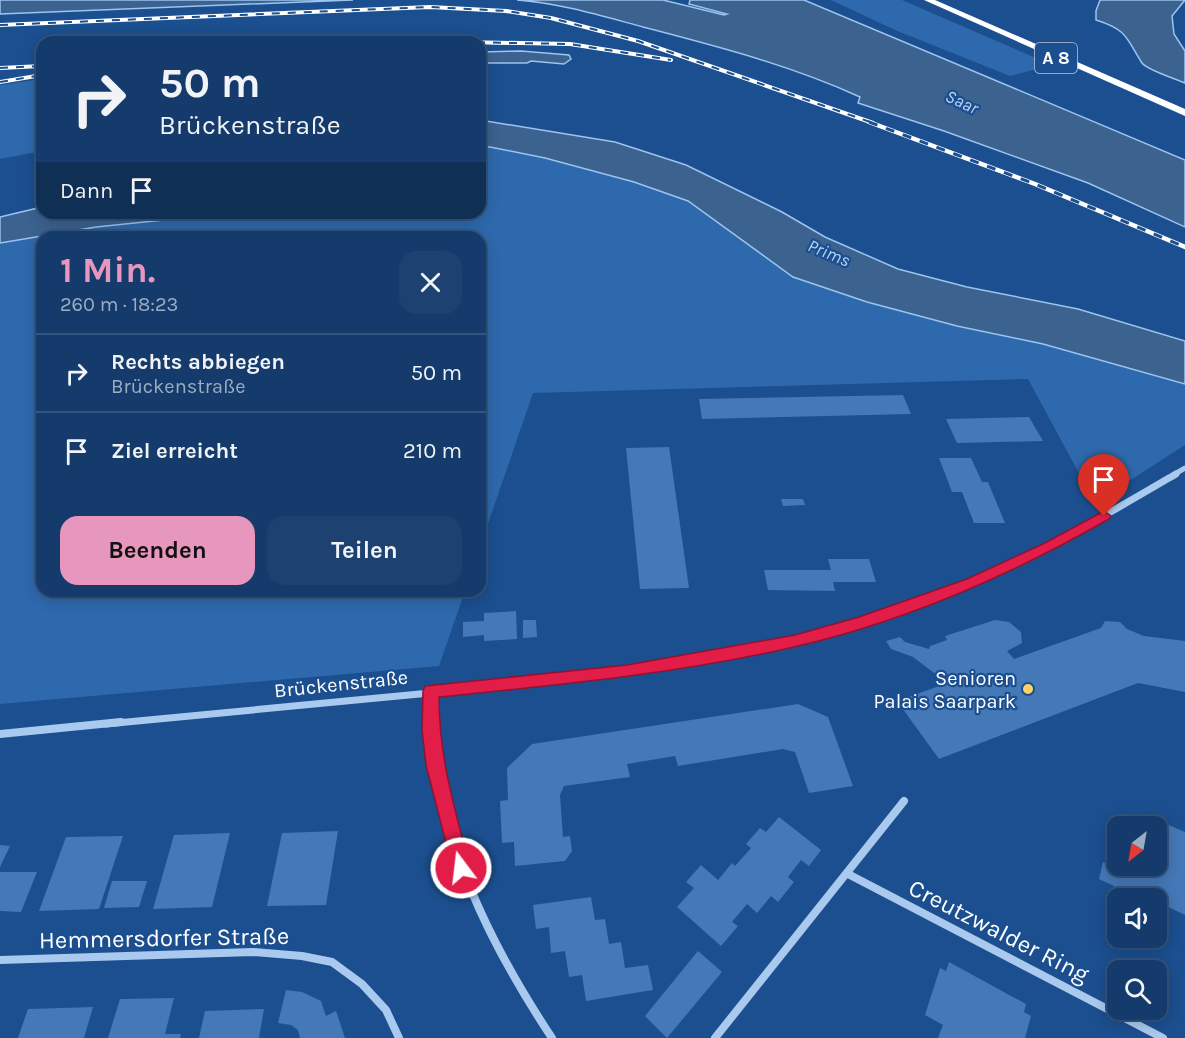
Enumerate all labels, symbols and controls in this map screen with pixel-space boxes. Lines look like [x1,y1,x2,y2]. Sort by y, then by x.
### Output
road number: A 8 [1035,43,1077,73]
text: 50 m [159,58,261,108]
icon: right [60,60,138,138]
water label: Saar [942,85,983,120]
text: Brückenstraße [159,109,341,141]
icon: arrive [125,174,158,207]
text: Dann [60,178,113,204]
water label: Prims [805,234,853,272]
text: 1 Min. [60,249,155,291]
button: close [399,251,462,314]
text: 260 m · 18:23 [60,293,178,316]
text: Rechts abbiegen [111,349,285,375]
icon: right [60,357,93,390]
text: 50 m [411,360,462,386]
text: Brückenstraße [111,375,246,398]
icon: arrive [60,435,93,468]
text: Ziel erreicht [111,438,238,464]
text: 210 m [403,438,462,464]
pin [1078,454,1129,516]
icon: arrive [1087,463,1120,496]
button: Beenden [60,516,255,585]
button: Teilen [267,516,462,585]
street label: Brückenstraße [273,666,409,702]
place label: Senioren Palais Saarpark [874,667,1016,713]
marker: Senioren Palais Saarpark [1021,682,1035,696]
north arrow [1107,816,1167,876]
map controls [1107,816,1167,1020]
position arrow [429,836,493,900]
street label: Creutzwalder Ring [904,873,1094,989]
button: sound [1107,888,1167,948]
street label: Hemmersdorfer Straße [39,922,289,954]
button: search [1107,960,1167,1020]

